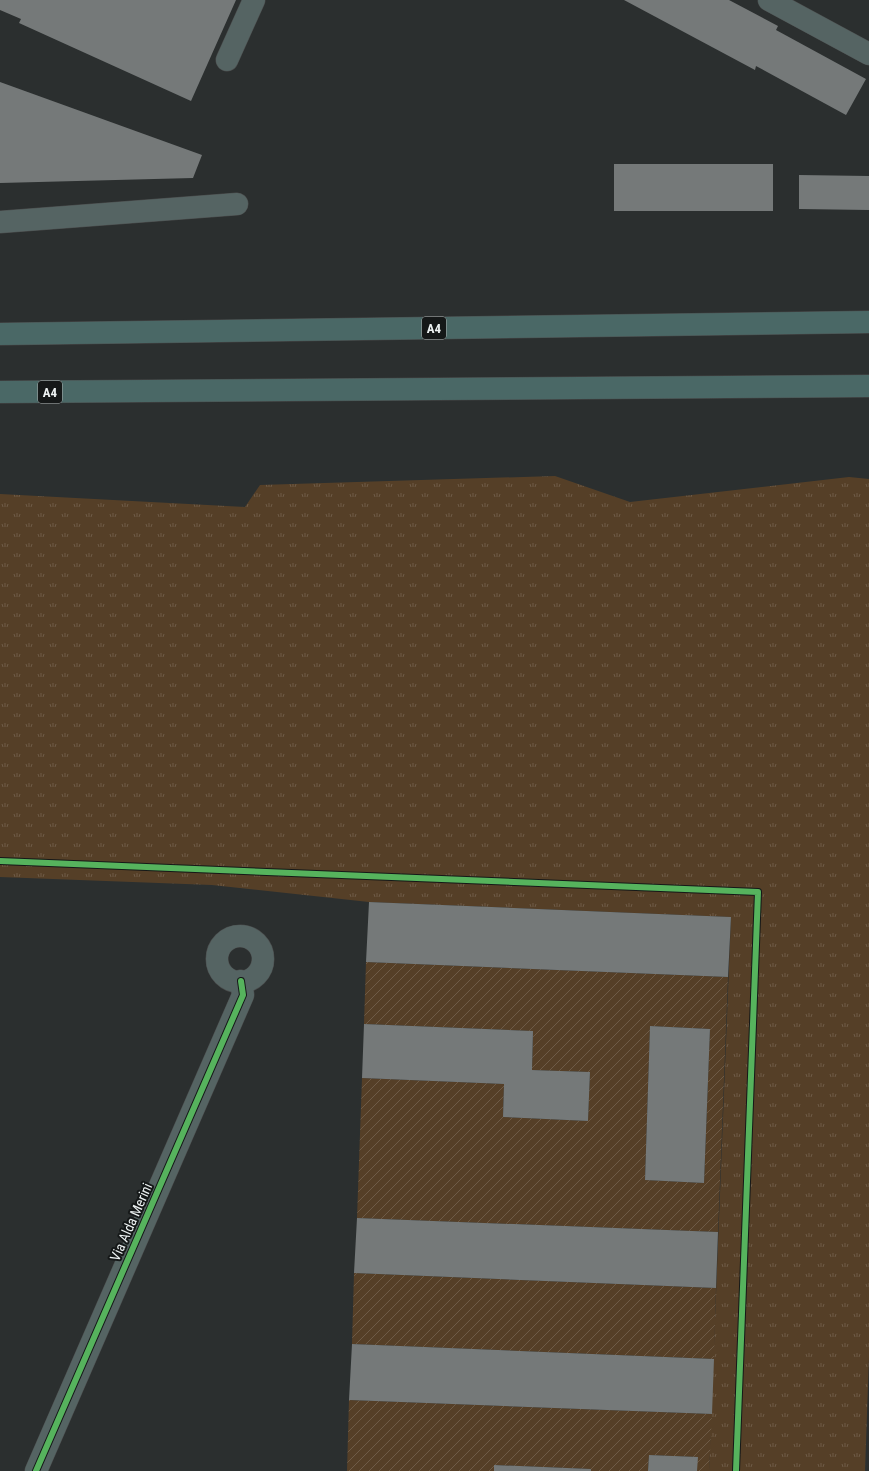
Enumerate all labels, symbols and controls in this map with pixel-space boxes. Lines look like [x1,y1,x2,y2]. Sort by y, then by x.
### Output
road number: A4 [422,317,446,339]
road number: A4 [38,381,62,403]
street label: Via Alda Merini [107,1180,155,1264]

